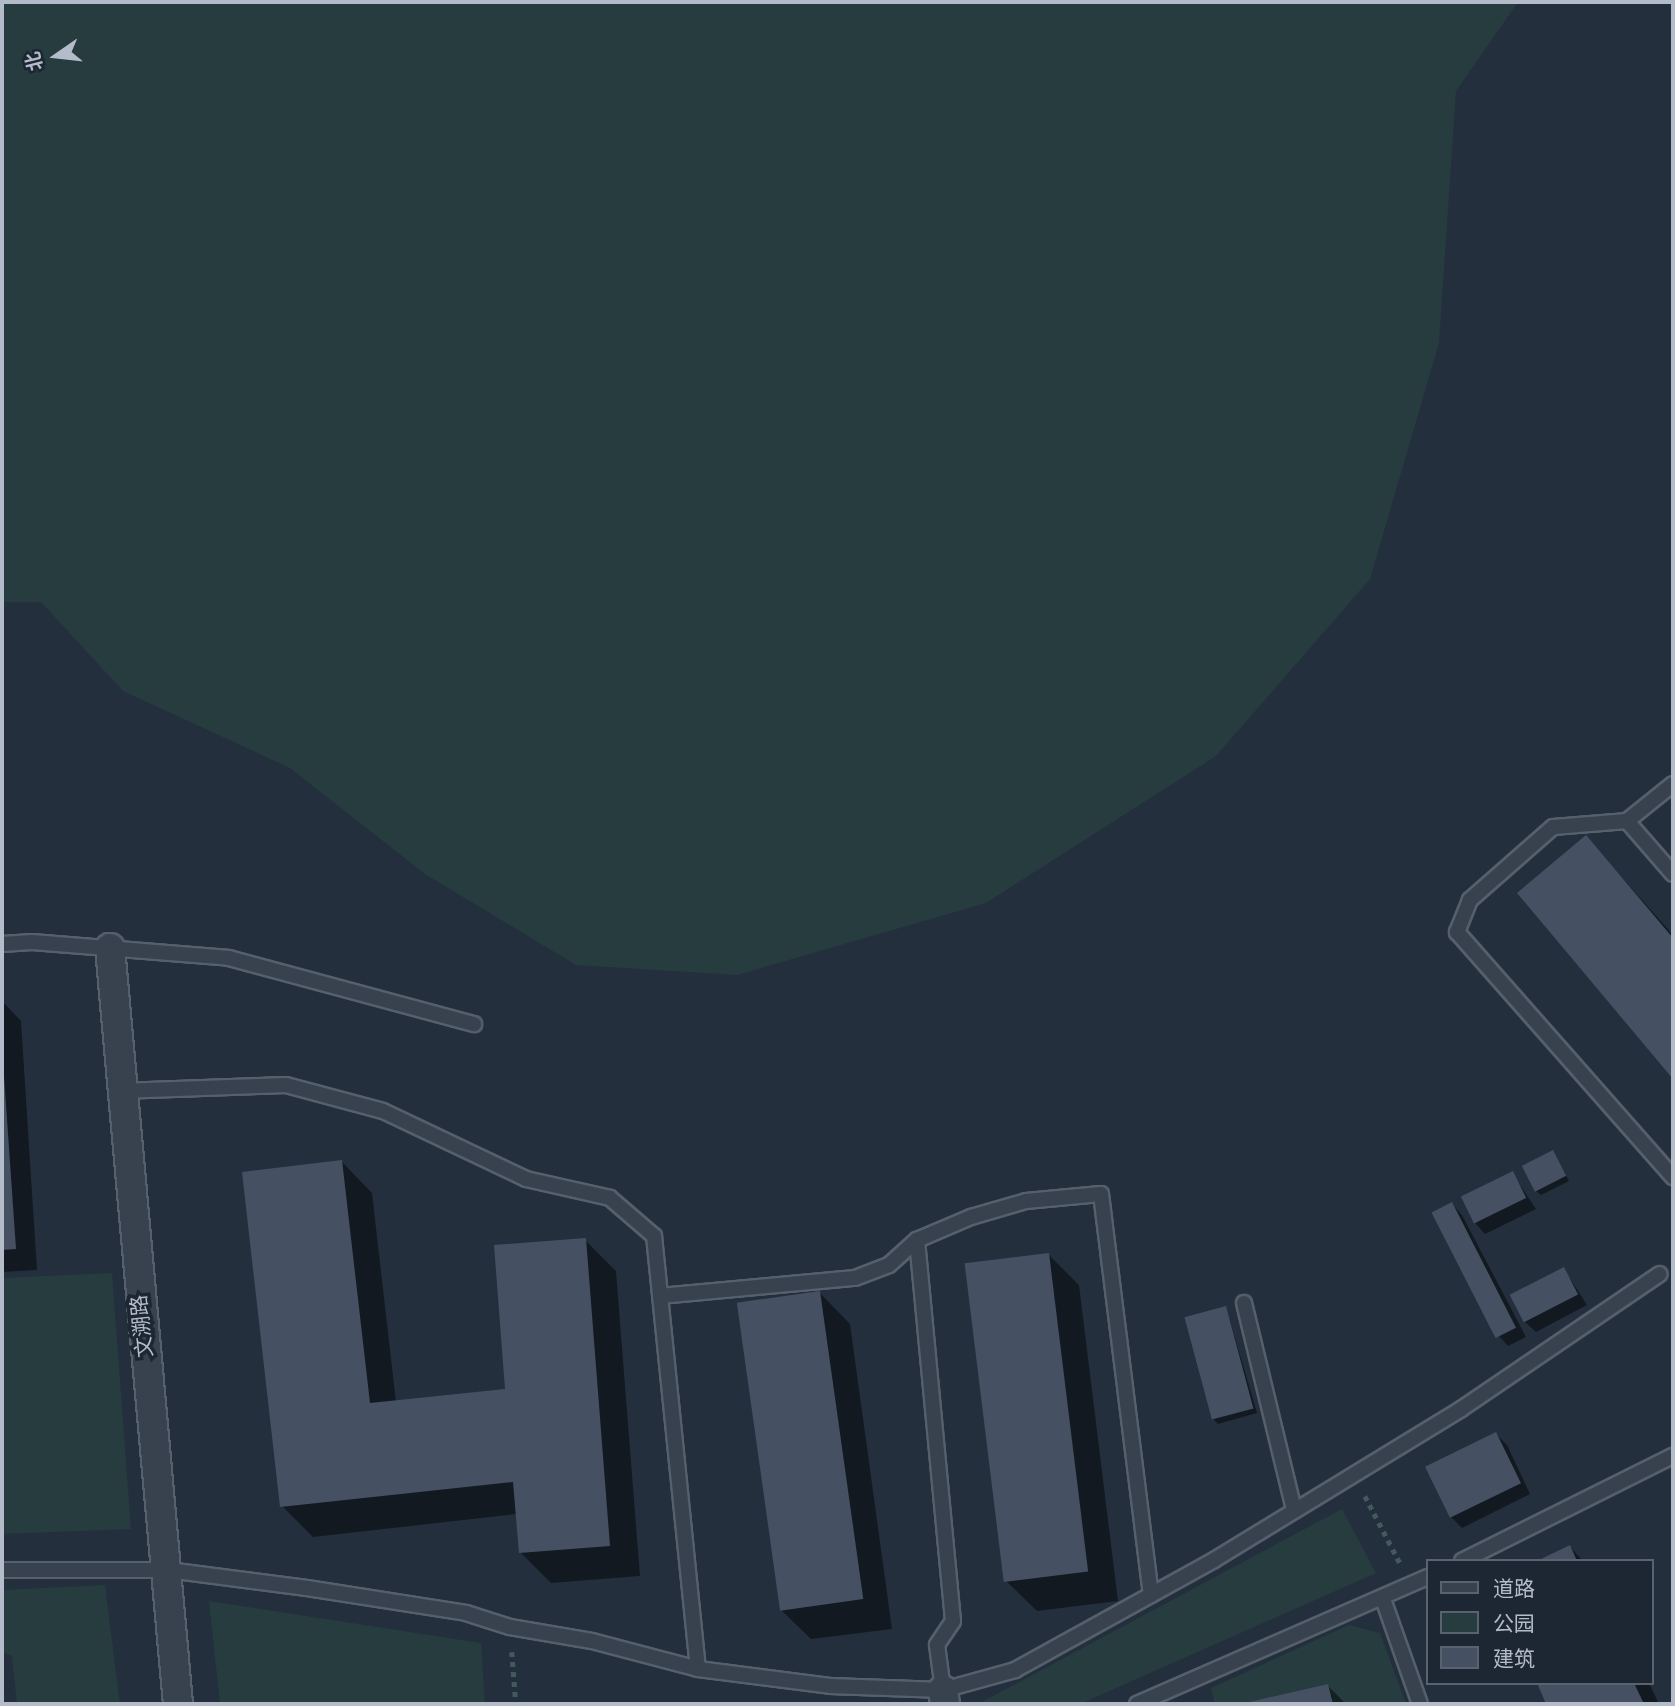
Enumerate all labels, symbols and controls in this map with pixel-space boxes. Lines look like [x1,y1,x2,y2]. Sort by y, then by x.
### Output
north arrow [21,21,91,91]
text: 北 [22,49,50,73]
street label: 文溯路 [128,1293,160,1359]
legend [1426,1559,1654,1685]
text: 道路 [1493,1577,1535,1604]
text: 公园 [1493,1612,1535,1639]
text: 建筑 [1493,1647,1535,1674]

